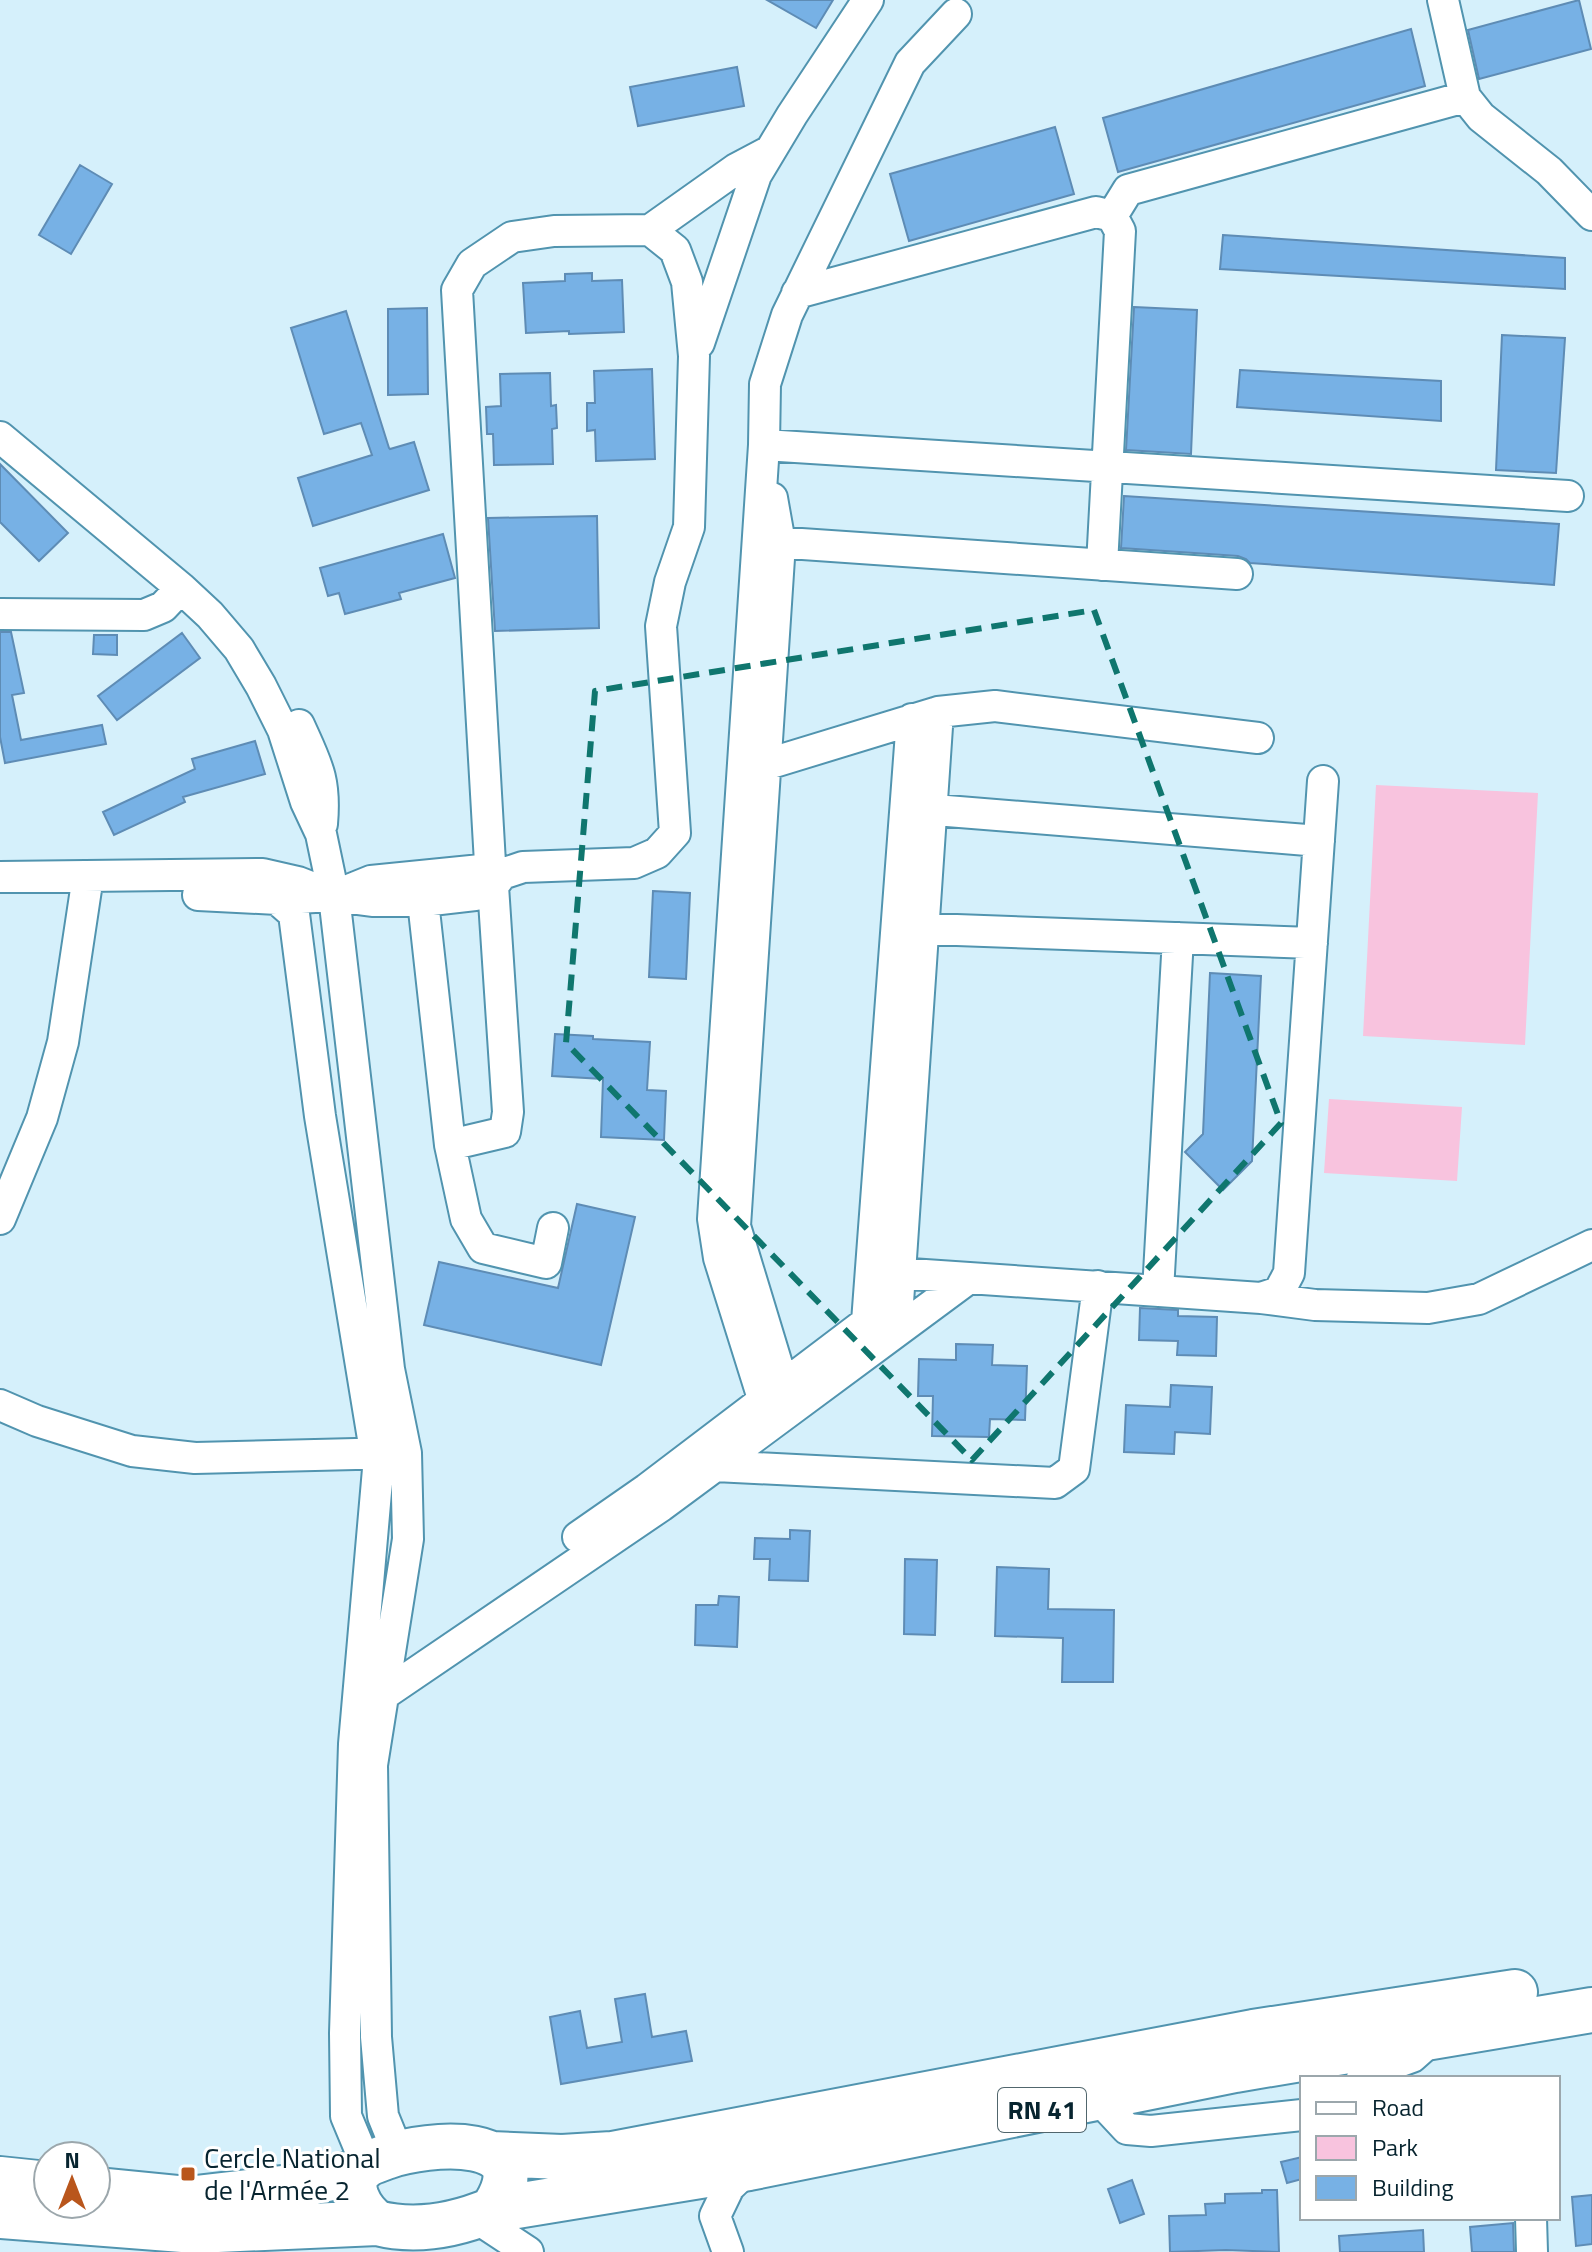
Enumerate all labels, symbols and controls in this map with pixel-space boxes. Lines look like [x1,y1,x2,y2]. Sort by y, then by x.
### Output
legend [1300,2076,1560,2220]
road number: RN 41 [998,2088,1086,2132]
text: Road [1372,2089,1424,2125]
text: Park [1372,2129,1418,2165]
place label: Cercle National de l'Armée 2 [204,2136,381,2211]
north arrow [32,2140,112,2220]
text: N [64,2143,80,2177]
marker: Cercle National de l'Armée 2 [179,2165,197,2183]
text: Building [1372,2169,1454,2205]

